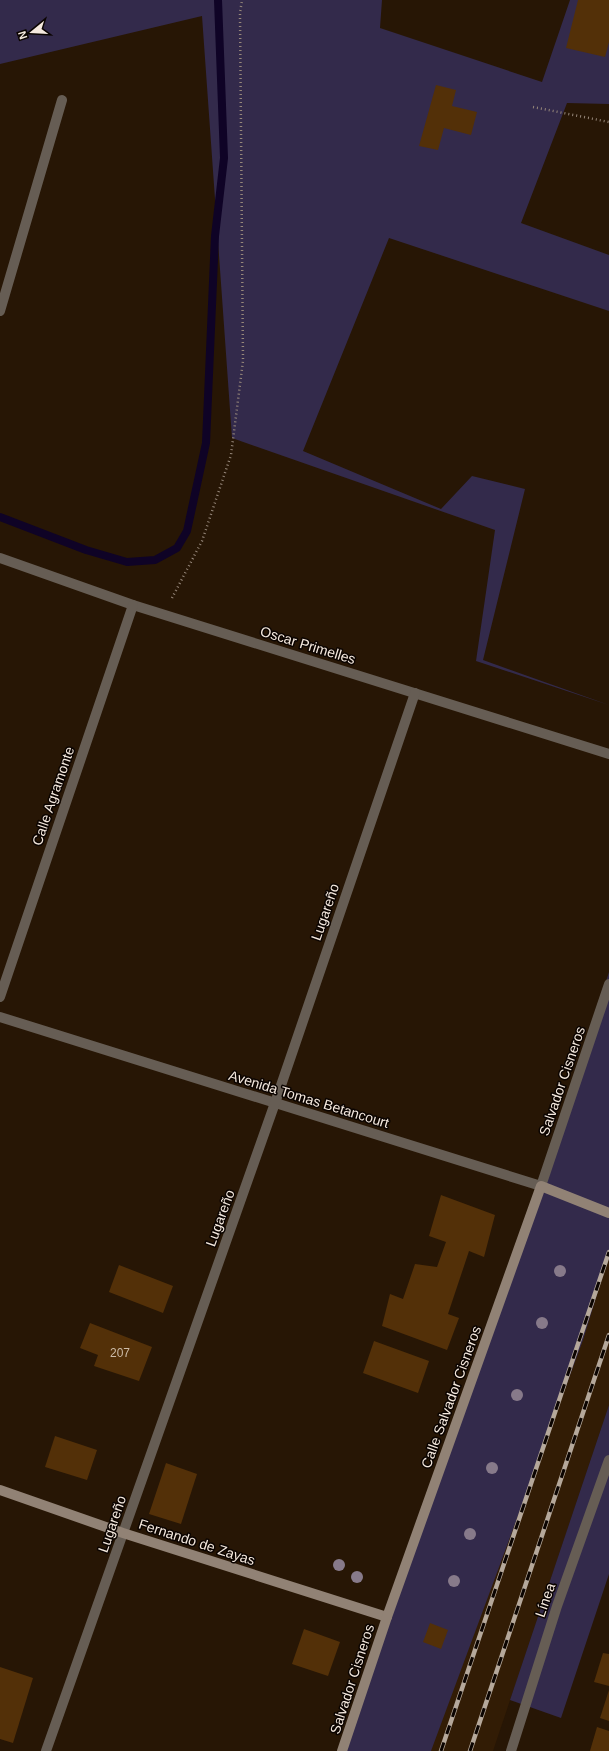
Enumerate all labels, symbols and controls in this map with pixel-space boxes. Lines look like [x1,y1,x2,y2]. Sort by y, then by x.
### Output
north arrow [12,12,52,52]
text: N [16,29,29,41]
street label: Oscar Primelles [258,623,358,667]
street label: Calle Agramonte [29,744,77,848]
street label: Lugareño [308,881,342,943]
street label: Salvador Cisneros [536,1024,588,1138]
street label: Avenida Tomas Betancourt [227,1067,391,1131]
street label: Lugareño [202,1187,238,1249]
street label: Calle Salvador Cisneros [418,1324,484,1470]
house number: 207 [110,1346,130,1360]
street label: Lugareño [95,1493,129,1555]
street label: Fernando de Zayas [137,1516,257,1568]
street label: Línea [532,1581,558,1619]
street label: Salvador Cisneros [327,1622,377,1736]

